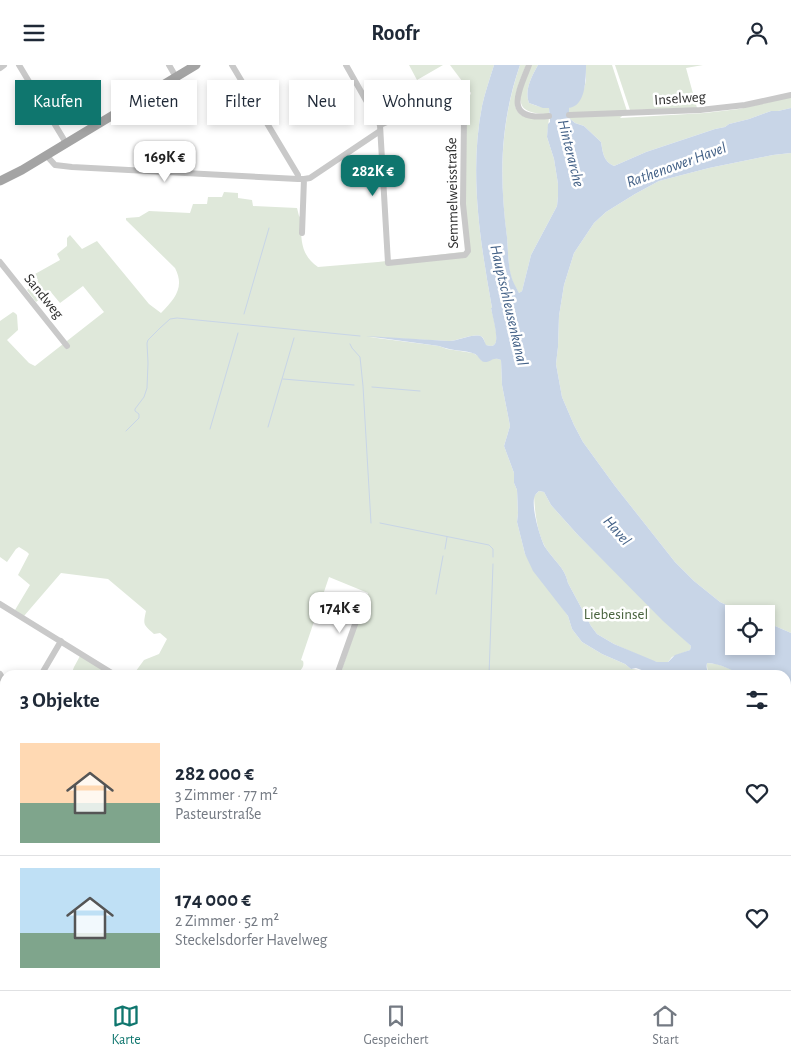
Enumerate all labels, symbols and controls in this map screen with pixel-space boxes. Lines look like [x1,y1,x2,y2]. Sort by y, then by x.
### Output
icon: menu [20,19,48,47]
icon: person [743,19,771,47]
text: Roofr [371,22,420,44]
chip: Kaufen [15,80,101,125]
chip: Mieten [111,80,197,125]
chip: Filter [207,80,279,125]
chip: Neu [289,80,354,125]
chip: Wohnung [364,80,470,125]
street label: Inselweg [654,89,707,108]
water label: Hinterarche [555,118,587,189]
street label: Semmelweisstraße [444,137,461,249]
water label: Rathenower Havel [624,139,728,190]
pin: 169K € [124,141,206,183]
text: 169K € [145,149,185,165]
pin: 282K € [332,155,414,197]
text: 282K € [352,163,394,179]
water label: Hauptschleusenkanal [486,243,531,368]
street label: Sandweg [21,271,67,322]
water label: Havel [600,513,634,548]
pin: 174K € [299,591,381,634]
text: 174K € [320,600,360,616]
map controls [725,605,775,655]
button: locate [725,605,775,655]
park label: Liebesinsel [584,607,648,622]
icon: filters [743,686,771,714]
text: 3 Objekte [20,690,100,711]
icon: home [60,763,120,823]
text: 282 000 € [175,763,254,784]
icon: heart [743,779,771,807]
text: 3 Zimmer · 77 m² [175,787,278,803]
text: Pasteurstraße [175,806,261,822]
icon: home [60,888,120,948]
text: 174 000 € [175,889,251,910]
icon: heart [743,904,771,932]
text: 2 Zimmer · 52 m² [175,913,279,929]
text: Steckelsdorfer Havelweg [175,932,327,948]
tab: Karte [112,1002,141,1049]
tab: Gespeichert [364,1002,428,1049]
tab: Start [651,1002,679,1049]

